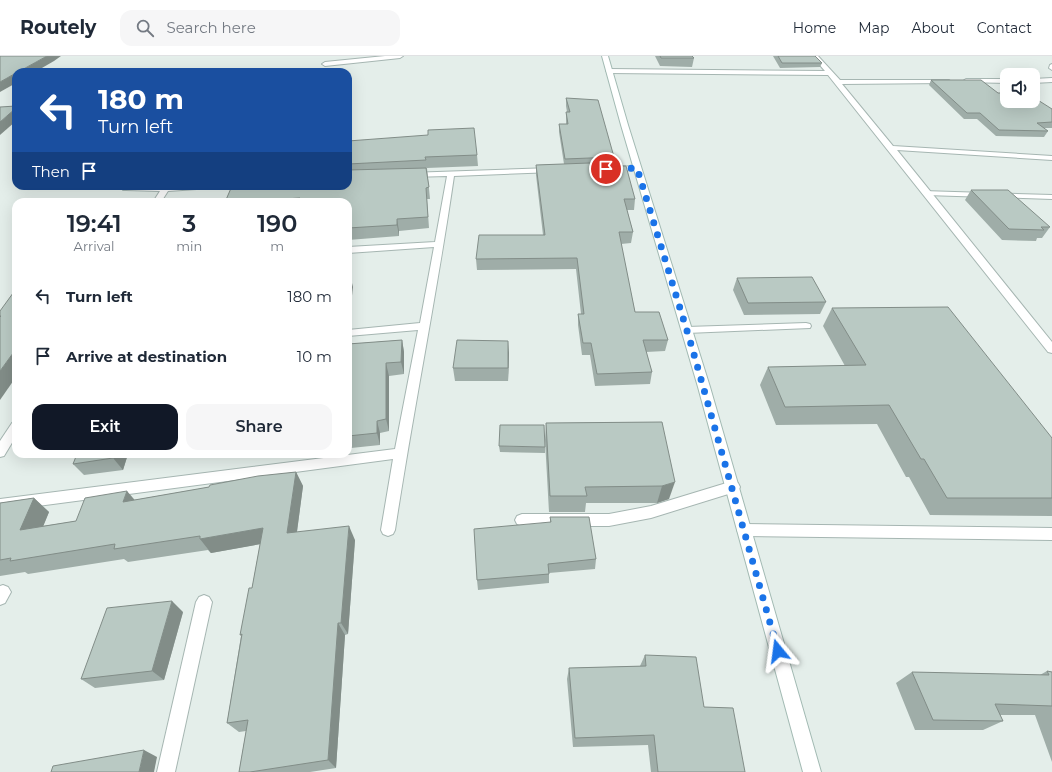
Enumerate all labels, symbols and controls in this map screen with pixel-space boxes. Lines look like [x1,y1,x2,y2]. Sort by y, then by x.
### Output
search box [120,10,400,46]
text: Routely [20,16,96,39]
icon: search [134,17,156,39]
text: Search here [166,18,256,37]
text: Home [793,19,836,37]
text: Map [858,19,889,37]
text: About [911,19,955,37]
text: Contact [977,19,1032,37]
map controls [1000,68,1040,108]
button: sound [1000,68,1040,108]
text: 180 m [98,82,184,116]
icon: left [32,84,84,136]
text: Turn left [98,116,173,138]
pin [589,152,623,186]
icon: arrive [595,158,617,180]
icon: arrive [78,160,100,182]
text: Then [32,162,70,181]
text: 19:41 [67,209,122,238]
text: 3 [182,209,196,238]
text: 190 [257,209,297,238]
text: Arrival [74,238,115,254]
text: min [176,238,202,254]
text: m [270,238,284,254]
icon: left [32,285,54,307]
text: Turn left [66,287,133,306]
text: 180 m [287,287,332,306]
icon: arrive [32,345,54,367]
text: Arrive at destination [66,347,227,366]
text: 10 m [297,347,332,366]
button: Exit [32,404,178,450]
button: Share [186,404,332,450]
position arrow [757,630,799,672]

